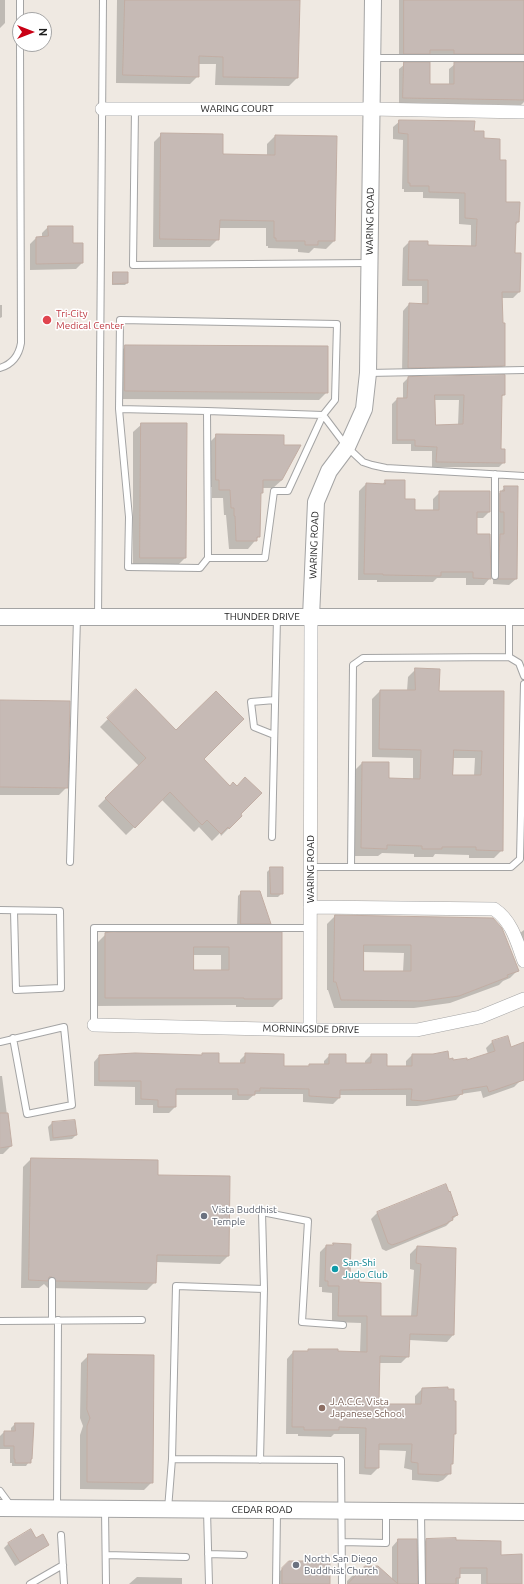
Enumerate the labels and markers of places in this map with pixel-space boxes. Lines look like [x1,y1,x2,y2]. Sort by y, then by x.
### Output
place label: Tri-City Medical Center [56,308,124,332]
marker: Tri-City Medical Center [41,314,53,326]
place label: Vista Buddhist Temple [212,1204,277,1228]
marker: Vista Buddhist Temple [199,1211,209,1221]
place label: San-Shi Judo Club [343,1257,388,1280]
marker: San-Shi Judo Club [330,1264,340,1274]
place label: J.A.C.C. Vista Japanese School [330,1396,404,1420]
marker: J.A.C.C. Vista Japanese School [317,1403,327,1413]
place label: North San Diego Buddhist Church [304,1553,378,1576]
marker: North San Diego Buddhist Church [291,1560,301,1570]

